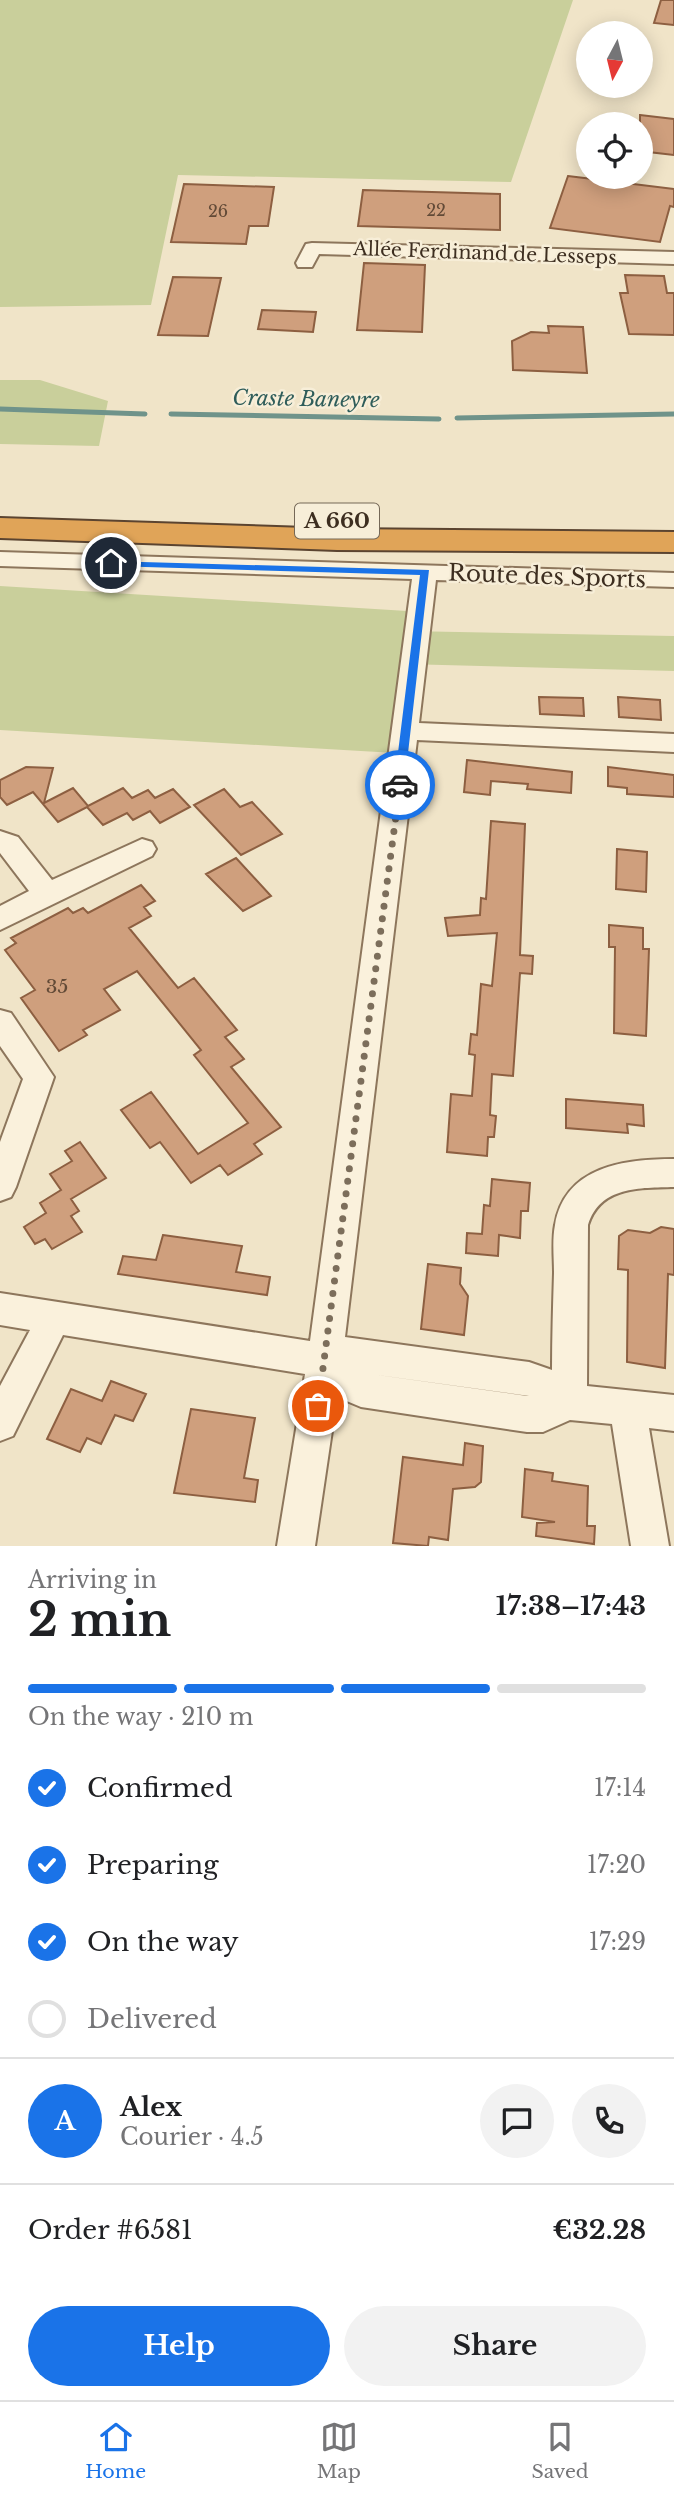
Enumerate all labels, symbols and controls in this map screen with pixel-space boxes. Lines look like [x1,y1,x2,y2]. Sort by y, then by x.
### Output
north arrow [576,21,653,98]
map controls [576,21,653,189]
button: locate [576,112,653,189]
house number: 22 [426,200,446,220]
house number: 26 [208,201,228,221]
street label: Allée Ferdinand de Lesseps [352,237,617,269]
water label: Craste Baneyre [232,385,380,413]
road number: A 660 [295,504,379,538]
pin [81,533,141,593]
icon: home [92,544,130,582]
street label: Route des Sports [448,559,646,593]
courier [365,750,435,820]
icon: car [381,766,419,804]
house number: 35 [46,975,68,998]
pin [288,1376,348,1436]
icon: bag [299,1387,337,1425]
text: Arriving in [28,1566,157,1594]
text: 17:38–17:43 [496,1590,646,1622]
text: 2 min [28,1591,171,1648]
text: On the way · 210 m [28,1703,253,1731]
icon: check [28,1769,66,1807]
text: Confirmed [87,1772,232,1804]
text: 17:14 [594,1774,646,1802]
icon: check [28,1846,66,1884]
text: Preparing [87,1849,219,1881]
text: 17:20 [587,1851,646,1879]
icon: check [28,1923,66,1961]
text: On the way [87,1926,239,1958]
text: 17:29 [589,1928,646,1956]
text: Delivered [87,2003,217,2035]
button: chat [480,2084,554,2158]
button: phone [572,2084,646,2158]
text: Alex [120,2091,182,2123]
text: A [54,2105,76,2137]
text: Courier · 4.5 [120,2123,264,2151]
text: Order #6581 [28,2214,193,2246]
text: €32.28 [553,2214,646,2246]
button: Help [28,2306,330,2386]
button: Share [344,2306,646,2386]
tab: Home [85,2418,146,2483]
tab: Map [317,2418,361,2483]
tab: Saved [531,2418,589,2483]

